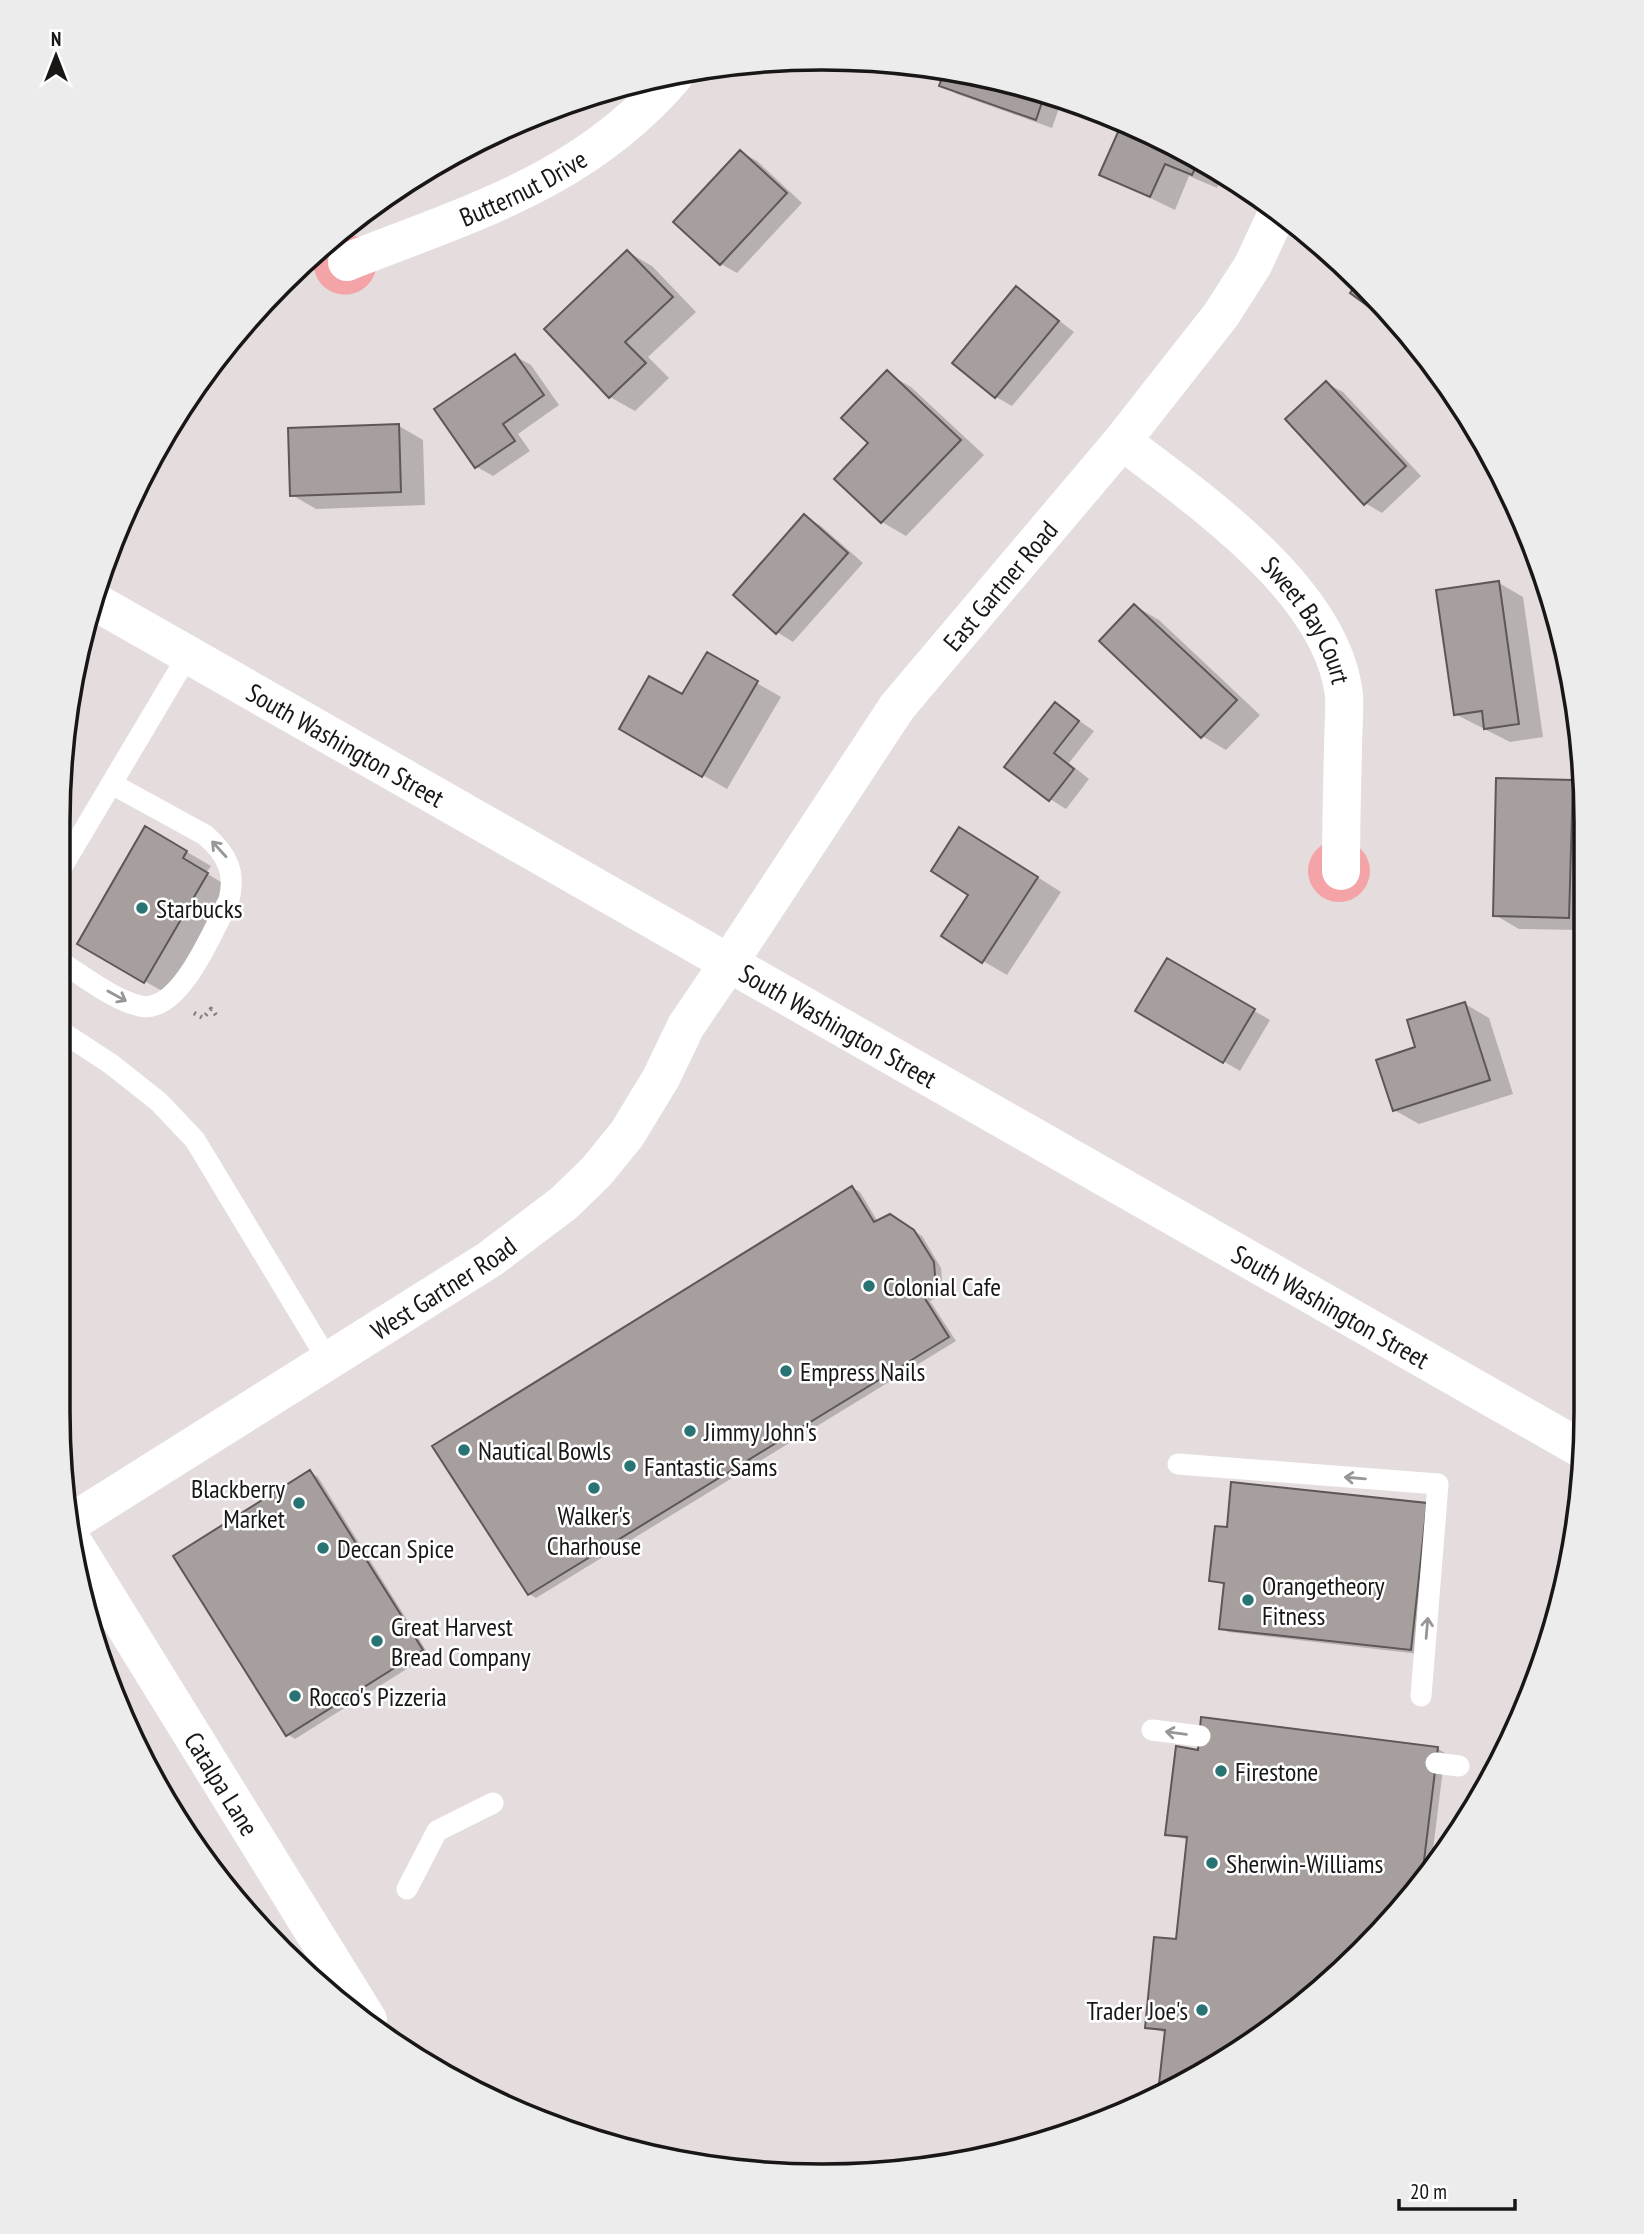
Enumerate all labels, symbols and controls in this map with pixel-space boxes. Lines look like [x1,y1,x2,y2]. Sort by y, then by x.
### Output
north arrow [21,21,91,91]
text: N [51,27,61,51]
street label: Butternut Drive [454,142,593,233]
street label: East Gartner Road [936,513,1064,657]
street label: Sweet Bay Court [1255,549,1358,687]
street label: South Washington Street [241,675,450,814]
one-way arrow [211,840,227,858]
place label: Starbucks [156,892,243,925]
marker: Starbucks [134,900,150,916]
street label: South Washington Street [734,956,943,1095]
one-way arrow [107,989,127,1003]
street label: West Gartner Road [365,1229,522,1346]
street label: South Washington Street [1226,1237,1435,1375]
place label: Colonial Cafe [883,1270,1001,1303]
marker: Colonial Cafe [861,1278,877,1294]
place label: Empress Nails [800,1355,925,1388]
marker: Empress Nails [778,1363,794,1379]
place label: Jimmy John's [703,1415,817,1448]
marker: Jimmy John's [682,1423,698,1439]
place label: Nautical Bowls [478,1434,611,1467]
marker: Nautical Bowls [456,1442,472,1458]
place label: Fantastic Sams [644,1450,777,1483]
marker: Fantastic Sams [622,1458,638,1474]
one-way arrow [1344,1471,1366,1484]
place label: Blackberry Market [191,1472,285,1535]
marker: Walker's Charhouse [586,1480,602,1496]
marker: Blackberry Market [291,1495,307,1511]
place label: Walker's Charhouse [547,1499,641,1562]
place label: Deccan Spice [337,1532,454,1565]
marker: Deccan Spice [315,1540,331,1556]
place label: Orangetheory Fitness [1262,1569,1385,1632]
marker: Orangetheory Fitness [1240,1592,1256,1608]
place label: Great Harvest Bread Company [391,1610,531,1673]
one-way arrow [1420,1617,1433,1639]
marker: Great Harvest Bread Company [369,1633,385,1649]
place label: Rocco's Pizzeria [309,1680,447,1713]
marker: Rocco's Pizzeria [287,1688,303,1704]
street label: Catalpa Lane [178,1726,267,1842]
one-way arrow [1165,1726,1187,1739]
place label: Firestone [1235,1755,1318,1788]
marker: Firestone [1213,1763,1229,1779]
place label: Sherwin-Williams [1226,1847,1383,1880]
marker: Sherwin-Williams [1204,1855,1220,1871]
place label: Trader Joe's [1086,1994,1188,2027]
marker: Trader Joe's [1194,2002,1210,2018]
scale bar [1399,2168,1514,2212]
text: 20 m [1410,2178,1447,2205]

